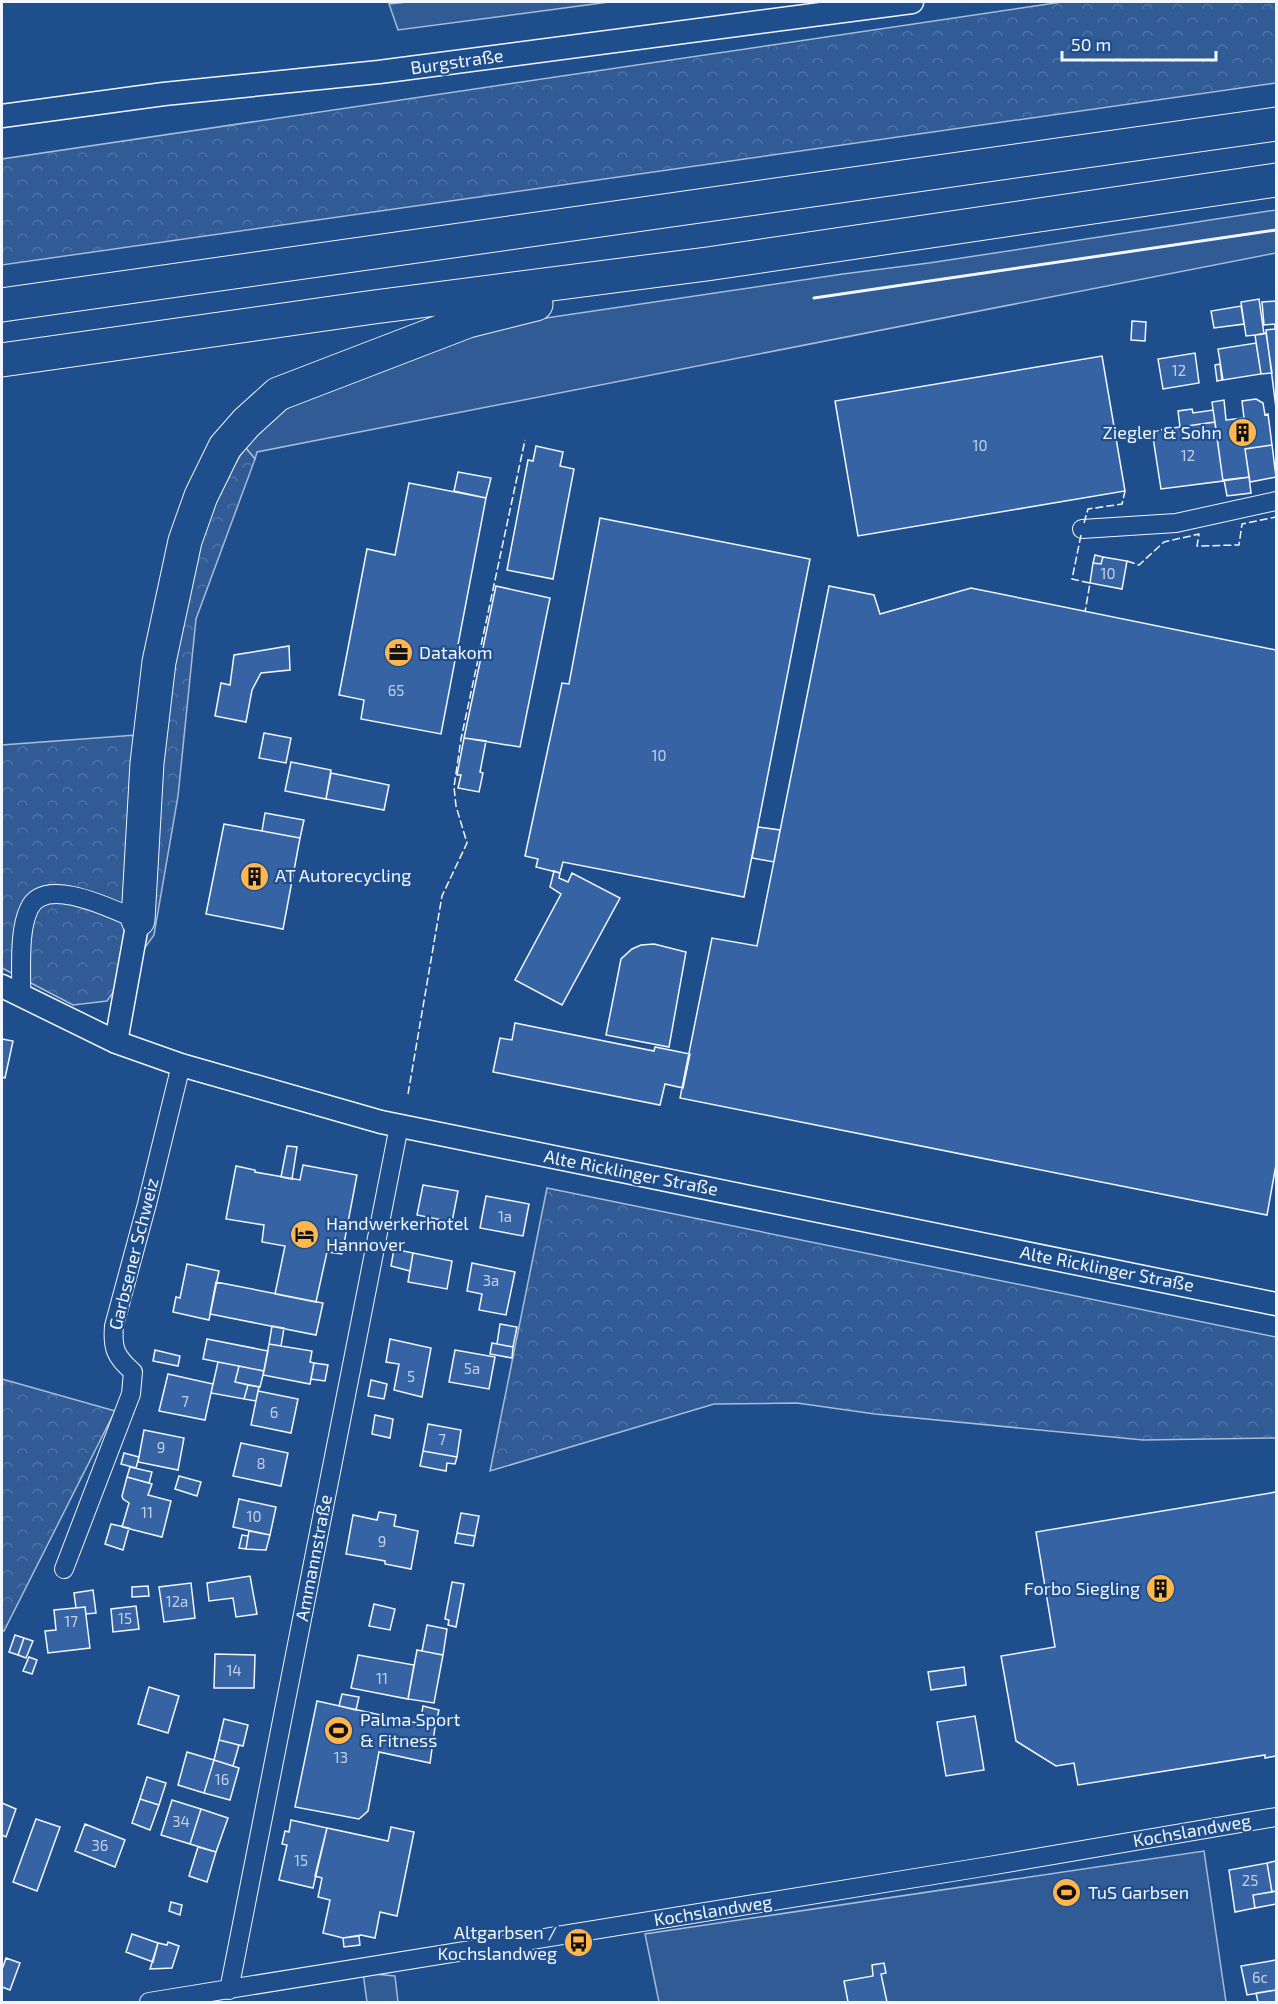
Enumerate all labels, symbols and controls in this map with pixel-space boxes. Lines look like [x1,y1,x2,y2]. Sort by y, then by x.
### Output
scale bar [1062,24,1216,62]
text: 50 m [1071,33,1111,55]
street label: Burgstraße [409,44,505,78]
house number: 12 [1172,361,1186,379]
building icon: Ziegler & Sohn [1227,417,1259,449]
place label: Ziegler & Sohn [1103,421,1222,443]
house number: 10 [972,436,988,454]
house number: 12 [1181,446,1195,464]
house number: 10 [1100,564,1116,582]
office icon: Datakom [382,637,414,669]
place label: Datakom [419,641,492,663]
house number: 65 [388,681,404,699]
house number: 10 [651,746,667,764]
building icon: AT Autorecycling [238,860,270,892]
place label: AT Autorecycling [275,864,411,886]
street label: Alte Ricklinger Straße [542,1144,720,1200]
street label: Garbsener Schweiz [103,1175,163,1332]
house number: 1a [498,1207,512,1225]
place label: Handwerkerhotel Hannover [326,1212,469,1255]
hotel icon: Handwerkerhotel Hannover [289,1218,321,1250]
street label: Alte Ricklinger Straße [1018,1240,1196,1296]
house number: 3a [483,1271,499,1289]
house number: 5a [464,1359,480,1377]
house number: 5 [407,1367,415,1385]
house number: 7 [181,1392,189,1410]
house number: 6 [270,1403,278,1421]
house number: 7 [438,1430,446,1448]
house number: 9 [157,1438,165,1456]
house number: 8 [256,1454,266,1472]
street label: Ammannstraße [290,1493,336,1623]
house number: 11 [141,1503,153,1521]
house number: 10 [246,1507,262,1525]
house number: 9 [378,1532,386,1550]
building icon: Forbo Siegling [1145,1573,1177,1605]
place label: Forbo Siegling [1024,1577,1140,1599]
house number: 12a [166,1592,188,1610]
house number: 15 [118,1609,132,1627]
house number: 17 [64,1612,78,1630]
house number: 14 [226,1661,242,1679]
house number: 11 [376,1669,388,1687]
place label: Palma Sport & Fitness [360,1708,460,1751]
sports icon: Palma Sport & Fitness [323,1714,355,1746]
house number: 13 [334,1748,348,1766]
house number: 16 [215,1770,229,1788]
street label: Kochslandweg [1131,1809,1253,1851]
house number: 34 [172,1812,190,1830]
house number: 36 [92,1836,108,1854]
house number: 15 [294,1851,308,1869]
house number: 25 [1242,1871,1258,1889]
sports icon: TuS Garbsen [1051,1877,1083,1909]
place label: TuS Garbsen [1088,1881,1189,1903]
street label: Kochslandweg [652,1890,774,1930]
place label: Altgarbsen / Kochslandweg [437,1921,557,1964]
bus stop icon: Altgarbsen / Kochslandweg [562,1927,594,1959]
house number: 6c [1252,1968,1268,1986]

